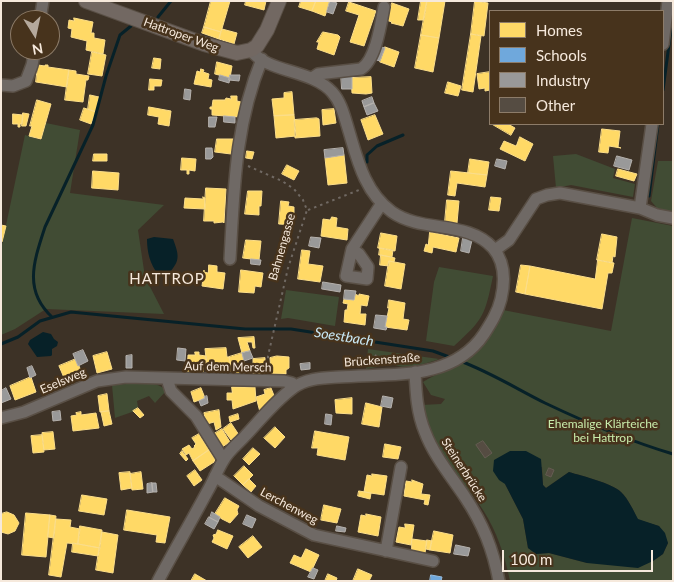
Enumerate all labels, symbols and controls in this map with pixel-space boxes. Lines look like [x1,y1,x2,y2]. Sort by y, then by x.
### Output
north arrow [10,10,60,60]
legend [489,10,664,125]
street label: Hattroper Weg [142,15,220,55]
text: Homes [536,21,582,39]
text: N [31,40,44,59]
text: Schools [536,46,587,64]
text: Industry [536,71,590,89]
text: Other [536,96,575,114]
street label: Bahnengasse [266,212,298,282]
district label: HATTROP [128,270,206,288]
water label: Soestbach [313,324,375,350]
street label: Brückenstraße [343,350,421,370]
street label: Auf dem Mersch [184,359,272,375]
street label: Eselsweg [38,365,88,397]
park label: Ehemalige Klärteiche bei Hattrop [548,417,658,445]
street label: Steinerbrücke [438,436,490,504]
street label: Lerchenweg [258,485,320,527]
scale bar [504,540,655,572]
text: 100 m [510,550,552,568]

